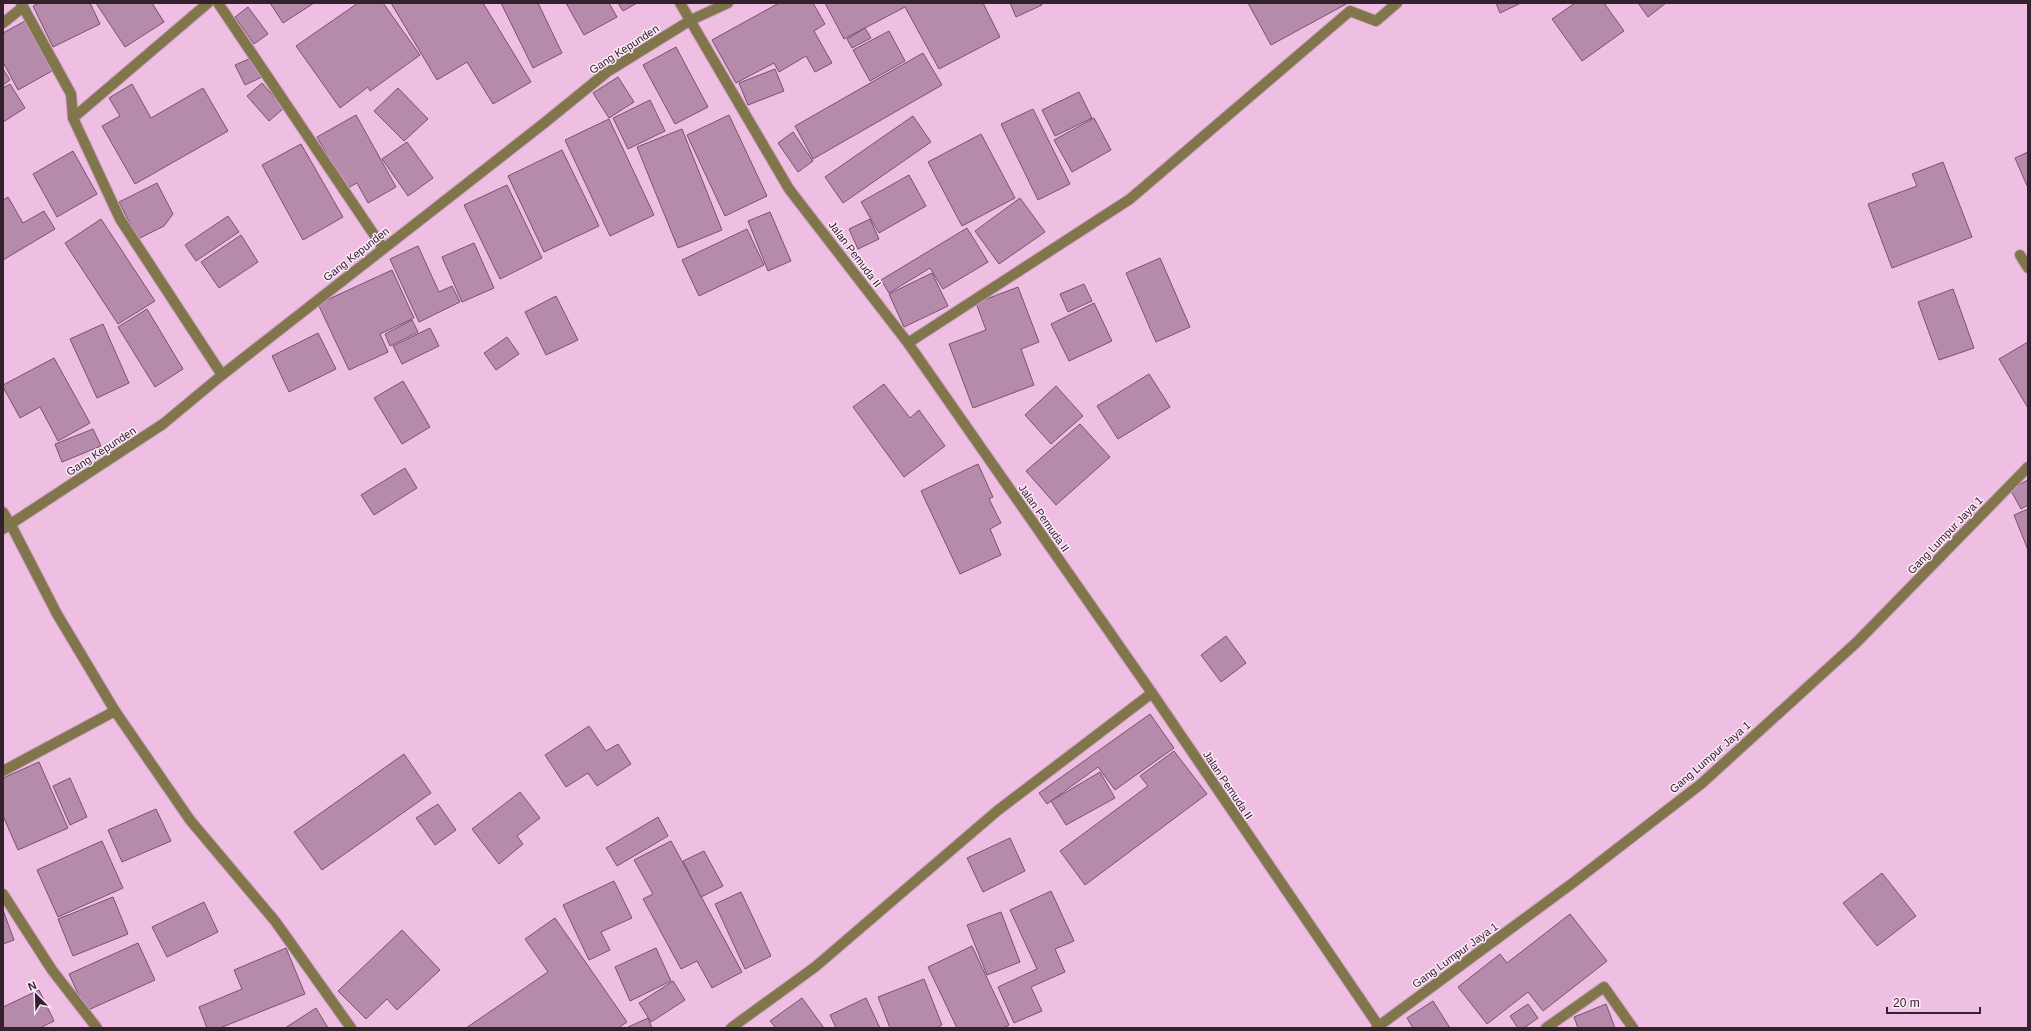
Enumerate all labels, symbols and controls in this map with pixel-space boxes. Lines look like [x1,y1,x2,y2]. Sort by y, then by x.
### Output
street label: Gang Kepunden [587,22,661,76]
street label: Jalan Pemuda II [826,219,884,289]
street label: Gang Kepunden [321,225,391,283]
street label: Gang Kepunden [64,424,138,478]
street label: Jalan Pemuda II [1016,482,1072,554]
street label: Gang Lumpur Jaya 1 [1905,494,1985,576]
street label: Gang Lumpur Jaya 1 [1667,719,1753,795]
street label: Jalan Pemuda II [1201,749,1255,821]
street label: Gang Lumpur Jaya 1 [1410,920,1500,990]
north arrow [16,975,56,1015]
text: N [26,979,38,993]
scale bar [1887,989,1980,1015]
text: 20 m [1893,996,1920,1010]

